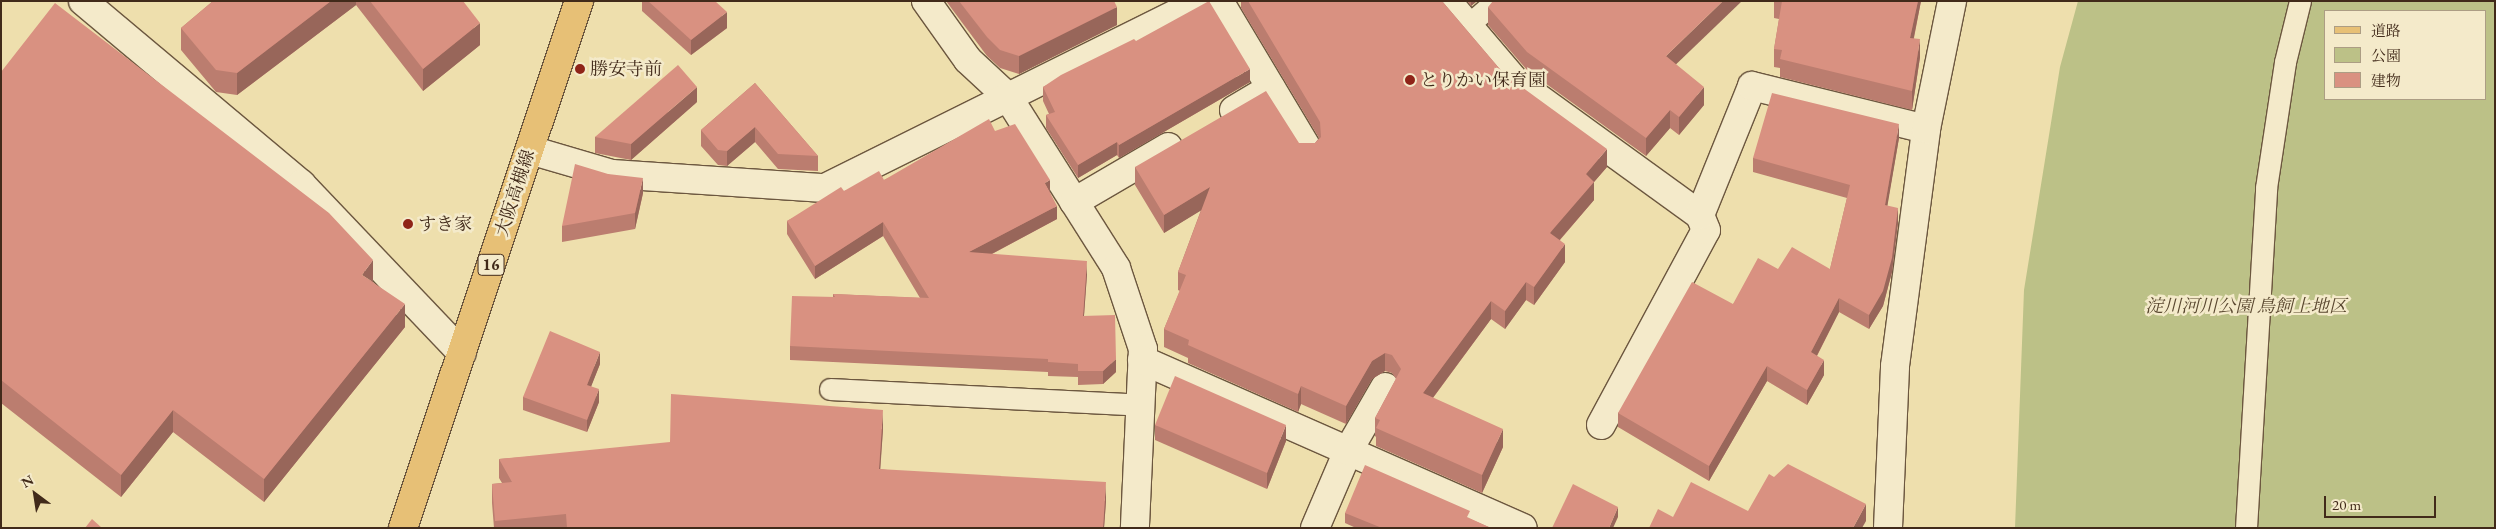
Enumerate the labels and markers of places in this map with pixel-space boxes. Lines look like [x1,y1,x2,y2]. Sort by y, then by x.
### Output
place label: 勝安寺前 [590,58,662,80]
marker: 勝安寺前 [574,63,586,75]
place label: とりかい保育園 [1420,69,1546,91]
marker: とりかい保育園 [1404,74,1416,86]
place label: すき家 [418,213,472,235]
marker: すき家 [402,218,414,230]

